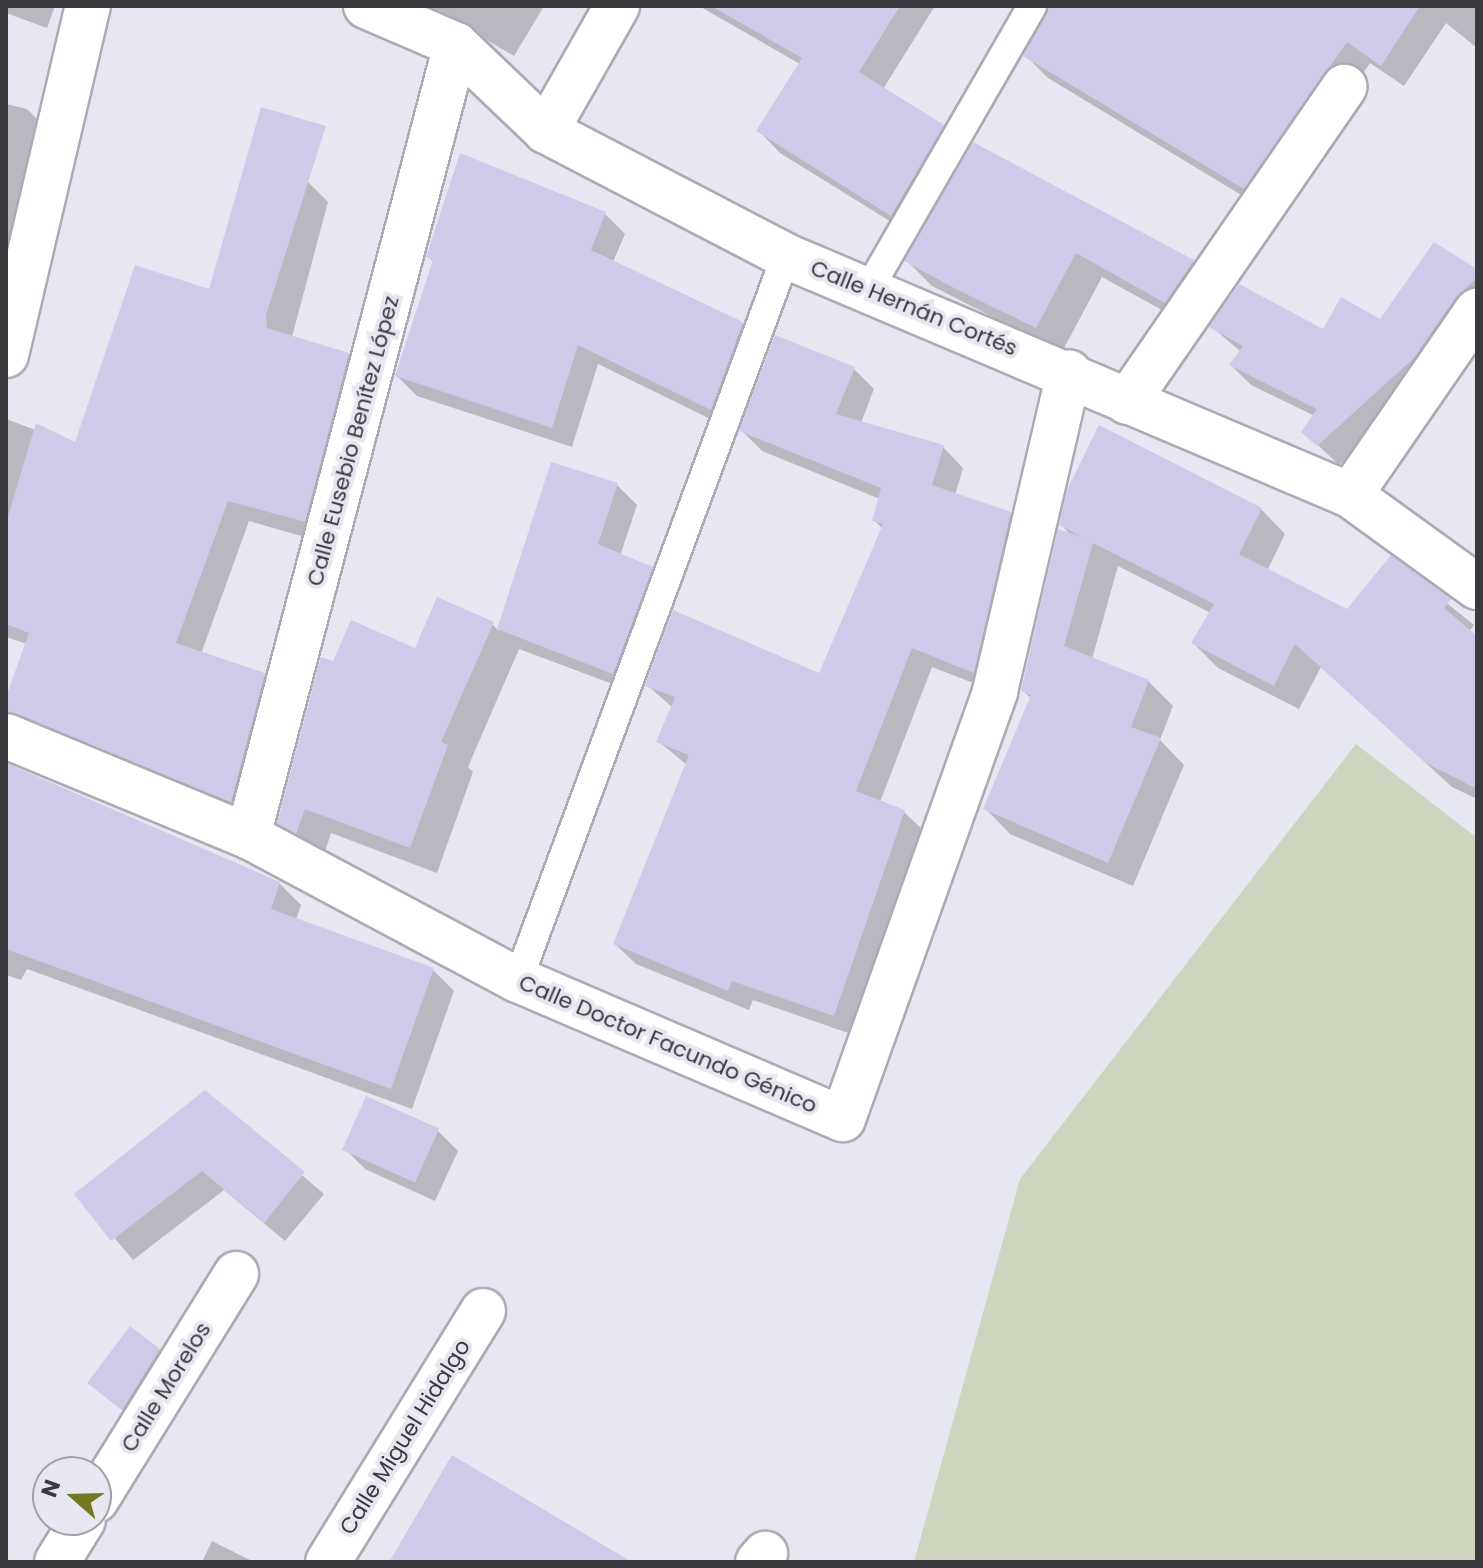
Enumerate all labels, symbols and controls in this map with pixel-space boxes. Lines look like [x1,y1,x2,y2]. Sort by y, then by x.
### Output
street label: Calle Hernán Cortés [807,254,1021,362]
street label: Calle Eusebio Benítez López [302,293,404,589]
street label: Calle Doctor Facundo Génico [515,969,821,1119]
street label: Calle Morelos [116,1317,216,1457]
street label: Calle Miguel Hidalgo [334,1335,476,1539]
north arrow [32,1456,112,1536]
text: N [33,1475,68,1501]

